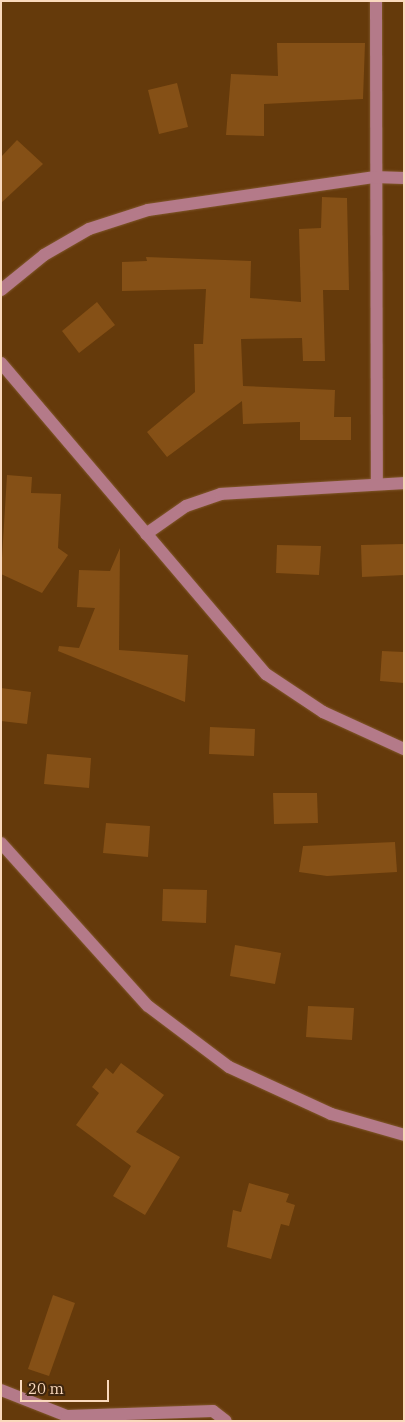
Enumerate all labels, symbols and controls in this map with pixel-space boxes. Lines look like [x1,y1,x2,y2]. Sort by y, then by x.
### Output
scale bar [22,1370,111,1402]
text: 20 m [28,1379,64,1398]

